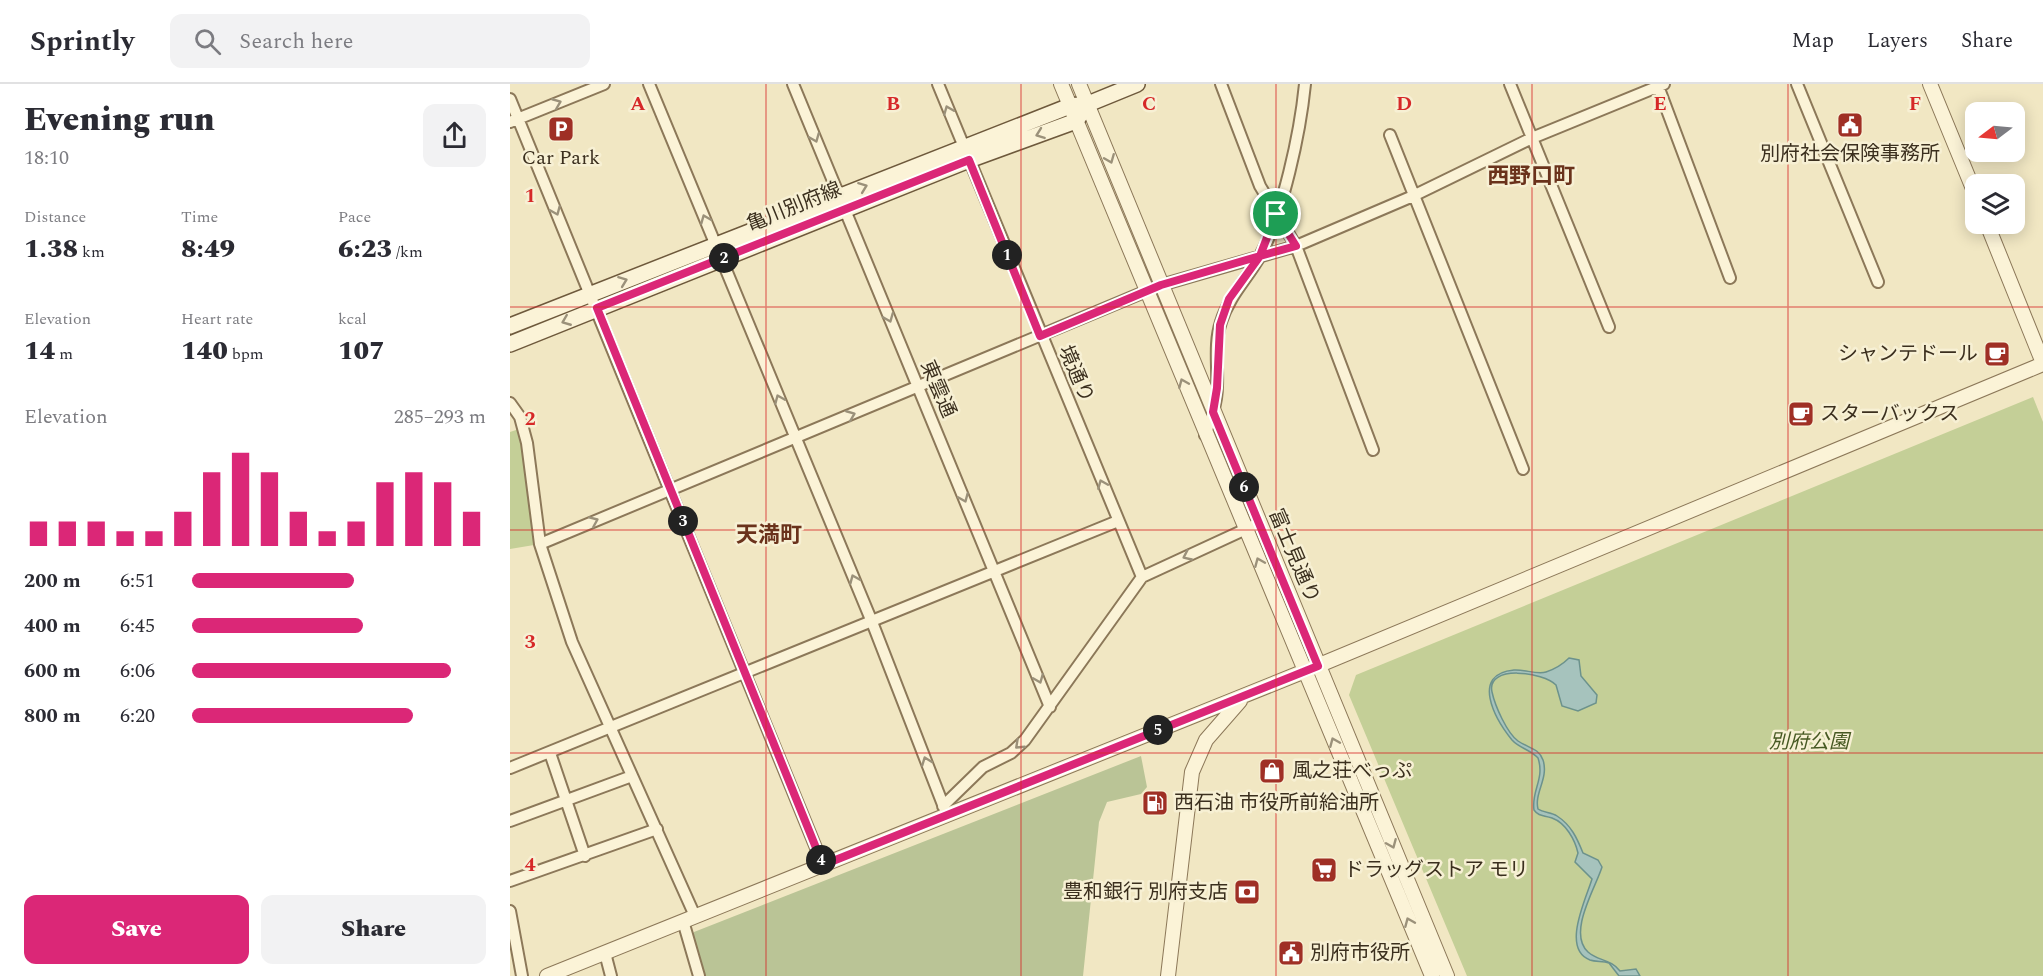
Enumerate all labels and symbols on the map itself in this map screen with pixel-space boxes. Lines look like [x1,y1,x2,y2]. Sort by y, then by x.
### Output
text: A [630,89,646,119]
text: B [886,89,900,119]
text: C [1142,89,1156,119]
text: D [1396,89,1412,119]
text: E [1653,89,1667,119]
text: F [1909,89,1921,119]
one-way arrow [551,98,562,110]
north arrow [1965,102,2025,162]
one-way arrow [943,105,955,116]
public building icon: 別府社会保険事務所 [1835,110,1865,140]
parking icon: Car Park [546,114,576,144]
one-way arrow [1035,127,1046,139]
one-way arrow [808,132,820,143]
place label: 別府社会保険事務所 [1760,139,1940,169]
place label: Car Park [522,143,600,173]
one-way arrow [1103,152,1115,163]
district label: 西野口町 [1487,160,1575,193]
street label: 亀川別府線 [742,174,846,240]
text: 1 [524,181,536,211]
one-way arrow [857,182,868,194]
pin [1250,188,1301,239]
one-way arrow [549,205,561,216]
one-way arrow [699,214,712,225]
pin: 1 [992,240,1022,270]
pin: 2 [709,243,739,273]
one-way arrow [617,276,628,288]
one-way arrow [882,312,894,323]
one-way arrow [561,314,572,326]
place label: シャンテドール [1838,339,1978,369]
cafe icon: シャンテドール [1982,339,2012,369]
street label: 境通り [1050,341,1102,407]
street label: 東雲通 [912,356,964,422]
one-way arrow [1178,378,1190,389]
one-way arrow [774,395,786,406]
cafe icon: スターバックス [1786,399,1816,429]
place label: スターバックス [1820,399,1959,429]
text: 2 [524,404,536,434]
one-way arrow [845,410,856,422]
pin: 6 [1229,472,1259,502]
one-way arrow [1098,479,1110,490]
one-way arrow [957,492,969,503]
street label: 富士見通り [1261,504,1327,608]
pin: 3 [668,506,698,536]
one-way arrow [587,516,598,528]
district label: 天満町 [736,519,802,552]
one-way arrow [1182,548,1193,560]
one-way arrow [1254,558,1266,569]
one-way arrow [849,575,861,586]
text: 3 [524,627,536,657]
one-way arrow [1032,672,1044,683]
pin: 5 [1143,715,1173,745]
park label: 別府公園 [1769,727,1852,757]
one-way arrow [1329,737,1341,748]
one-way arrow [1016,738,1026,749]
one-way arrow [921,756,933,767]
shop icon: 風之荘べっぷ [1257,756,1287,786]
place label: 風之荘べっぷ [1292,756,1412,786]
fuel station icon: 西石油 市役所前給油所 [1140,788,1170,818]
place label: 西石油 市役所前給油所 [1174,788,1379,818]
one-way arrow [1385,837,1397,848]
pin: 4 [806,845,836,875]
text: 4 [524,850,536,880]
supermarket icon: ドラッグストア モリ [1309,855,1339,885]
place label: ドラッグストア モリ [1344,855,1529,885]
place label: 豊和銀行 別府支店 [1063,877,1228,907]
bank icon: 豊和銀行 別府支店 [1232,877,1262,907]
one-way arrow [1405,917,1417,928]
public building icon: 別府市役所 [1276,938,1306,968]
place label: 別府市役所 [1310,938,1410,968]

